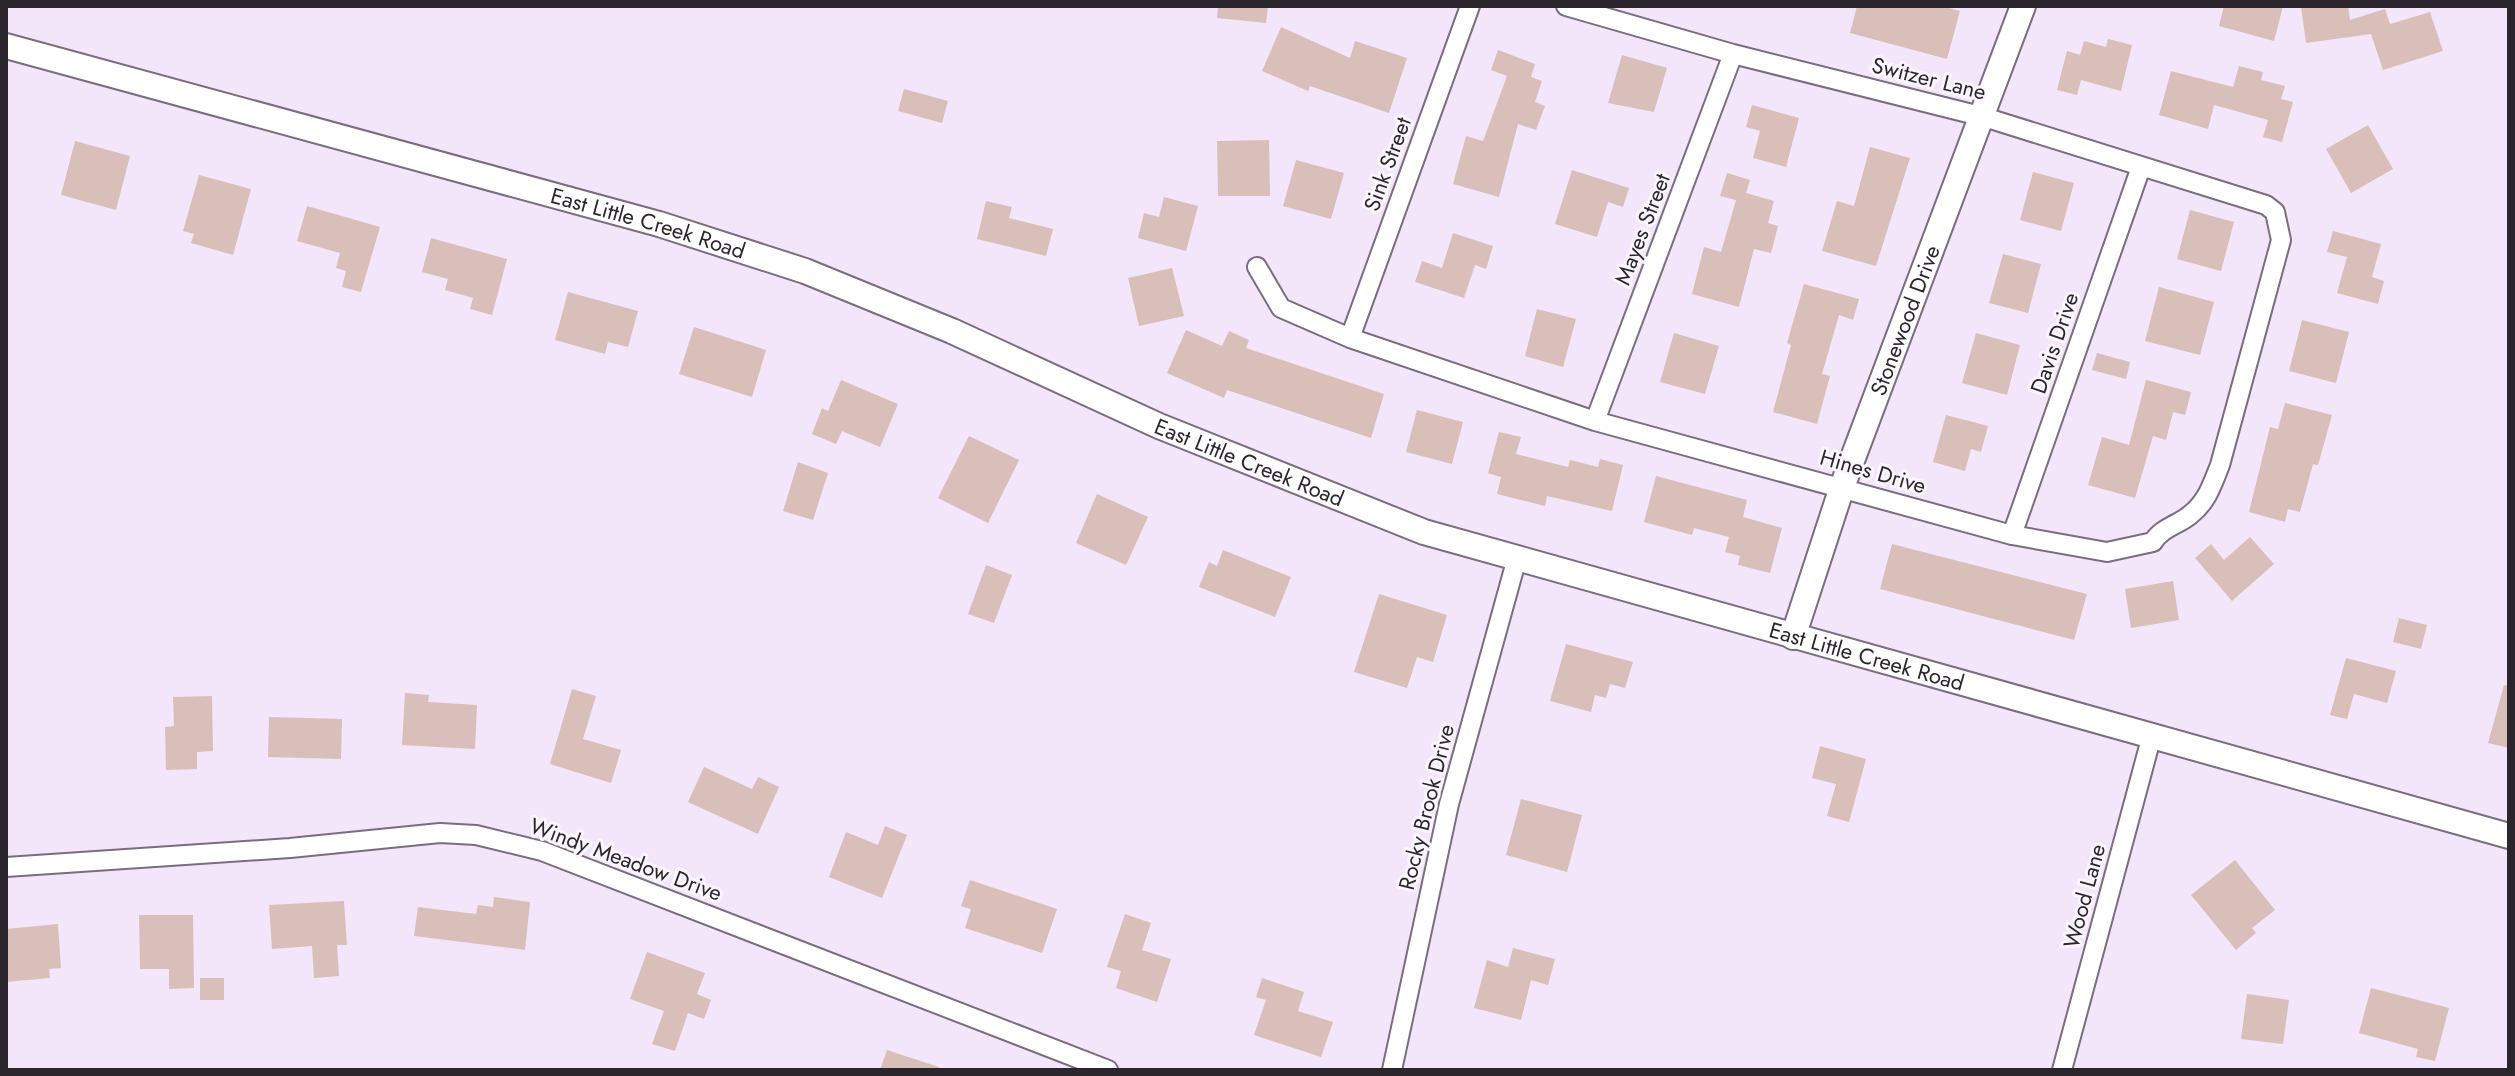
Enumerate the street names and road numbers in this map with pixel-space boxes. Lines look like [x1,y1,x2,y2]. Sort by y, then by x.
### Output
street label: Switzer Lane [1869,48,1989,108]
street label: Sink Street [1355,112,1419,216]
street label: Mayes Street [1606,168,1678,289]
street label: East Little Creek Road [547,179,749,267]
street label: Stonewood Drive [1862,240,1948,400]
street label: Davis Drive [2022,288,2086,398]
street label: East Little Creek Road [1150,410,1349,514]
street label: Hines Drive [1816,441,1930,501]
street label: East Little Creek Road [1765,613,1968,699]
street label: Rocky Brook Drive [1390,721,1462,893]
street label: Windy Meadow Drive [525,809,727,909]
street label: Wood Lane [2055,840,2113,952]

